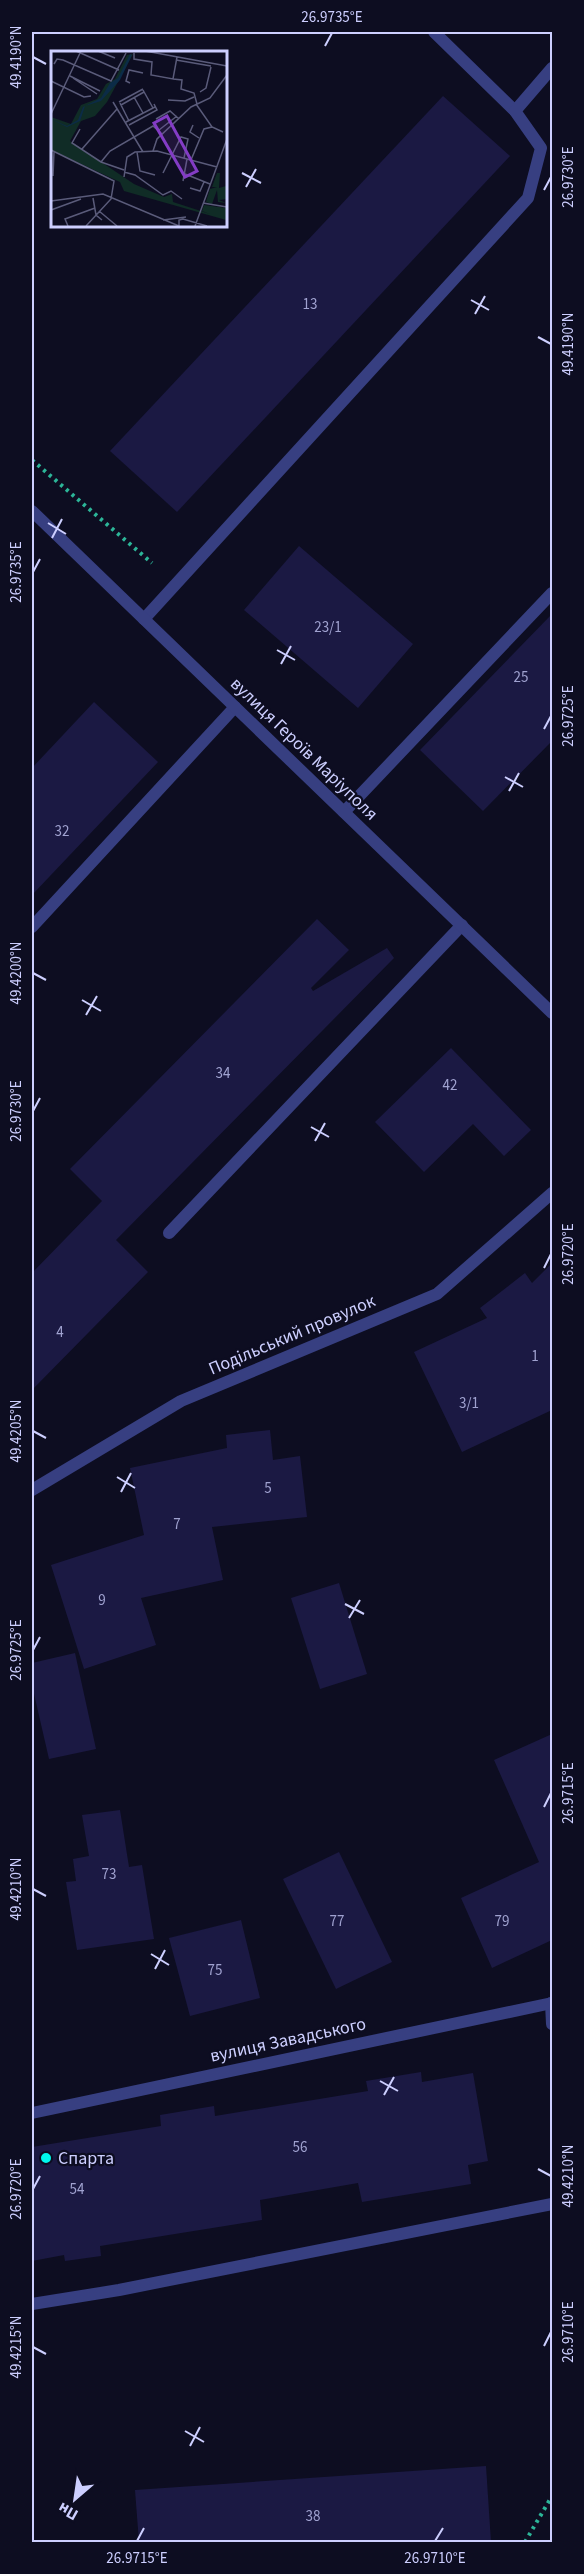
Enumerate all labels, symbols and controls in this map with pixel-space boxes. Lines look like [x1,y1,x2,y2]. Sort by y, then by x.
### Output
text: 26.9735°E [301,7,363,28]
text: 49.4190°N [6,25,27,89]
inset map [51,51,226,226]
text: 26.9730°E [558,146,579,208]
house number: 13 [303,294,317,315]
text: 49.4190°N [558,312,579,376]
text: 26.9735°E [6,541,27,603]
house number: 23/1 [314,617,342,638]
house number: 25 [514,667,528,688]
street label: вулиця Героїв Маріуполя [225,672,383,826]
text: 26.9725°E [558,685,579,747]
house number: 32 [55,821,69,842]
text: 49.4200°N [6,941,27,1005]
house number: 34 [216,1063,231,1084]
house number: 42 [443,1075,457,1096]
text: 26.9730°E [6,1080,27,1142]
text: 26.9720°E [558,1223,579,1285]
street label: Подільський провулок [205,1288,379,1381]
house number: 4 [56,1322,64,1343]
house number: 1 [531,1346,539,1367]
house number: 3/1 [459,1393,479,1414]
text: 49.4205°N [6,1399,27,1463]
house number: 5 [264,1478,272,1499]
house number: 7 [173,1514,181,1535]
house number: 9 [98,1590,106,1611]
text: 26.9725°E [6,1619,27,1681]
text: 26.9715°E [558,1762,579,1824]
text: 49.4210°N [6,1857,27,1921]
house number: 73 [102,1864,116,1885]
house number: 77 [330,1911,344,1932]
house number: 79 [495,1911,509,1932]
house number: 75 [208,1960,222,1981]
street label: вулиця Завадського [208,2011,368,2069]
house number: 56 [293,2137,307,2158]
text: 49.4210°N [558,2144,579,2208]
place label: Спарта [58,2146,114,2171]
marker: Спарта [39,2151,53,2165]
text: 26.9720°E [6,2158,27,2220]
house number: 54 [70,2179,85,2200]
text: 26.9710°E [558,2301,579,2363]
text: 49.4215°N [6,2315,27,2379]
north arrow [45,2469,105,2529]
text: Пн [54,2497,82,2526]
house number: 38 [306,2506,320,2527]
text: 26.9715°E [106,2548,168,2569]
text: 26.9710°E [404,2548,466,2569]

